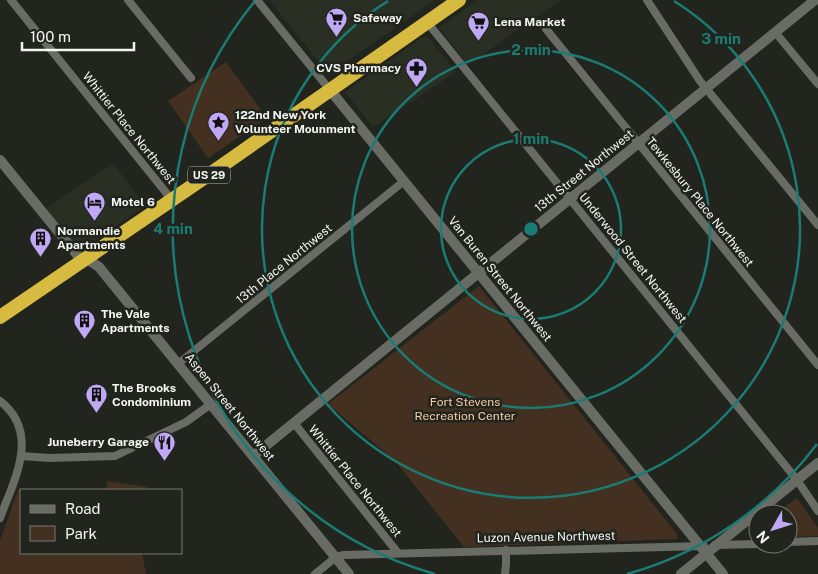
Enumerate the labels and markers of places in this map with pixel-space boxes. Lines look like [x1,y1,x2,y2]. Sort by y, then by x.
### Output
supermarket icon: Safeway [325,6,349,37]
supermarket icon: Lena Market [466,10,490,41]
place label: Safeway [353,11,402,25]
place label: Lena Market [494,15,565,29]
pharmacy icon: CVS Pharmacy [405,56,429,87]
place label: CVS Pharmacy [316,61,401,75]
place label: 122nd New York Volunteer Mounment [235,108,355,136]
place icon: 122nd New York Volunteer Mounment [207,110,231,141]
hotel icon: Motel 6 [83,190,107,221]
place label: Motel 6 [111,195,155,209]
centre of rings [522,220,540,238]
place label: Normandie Apartments [57,224,126,252]
building icon: Normandie Apartments [29,226,53,257]
place label: The Vale Apartments [101,307,170,335]
building icon: The Vale Apartments [73,309,97,340]
place label: The Brooks Condominium [112,381,191,409]
building icon: The Brooks Condominium [84,383,108,414]
restaurant icon: Juneberry Garage [153,430,177,461]
place label: Juneberry Garage [48,435,149,449]

